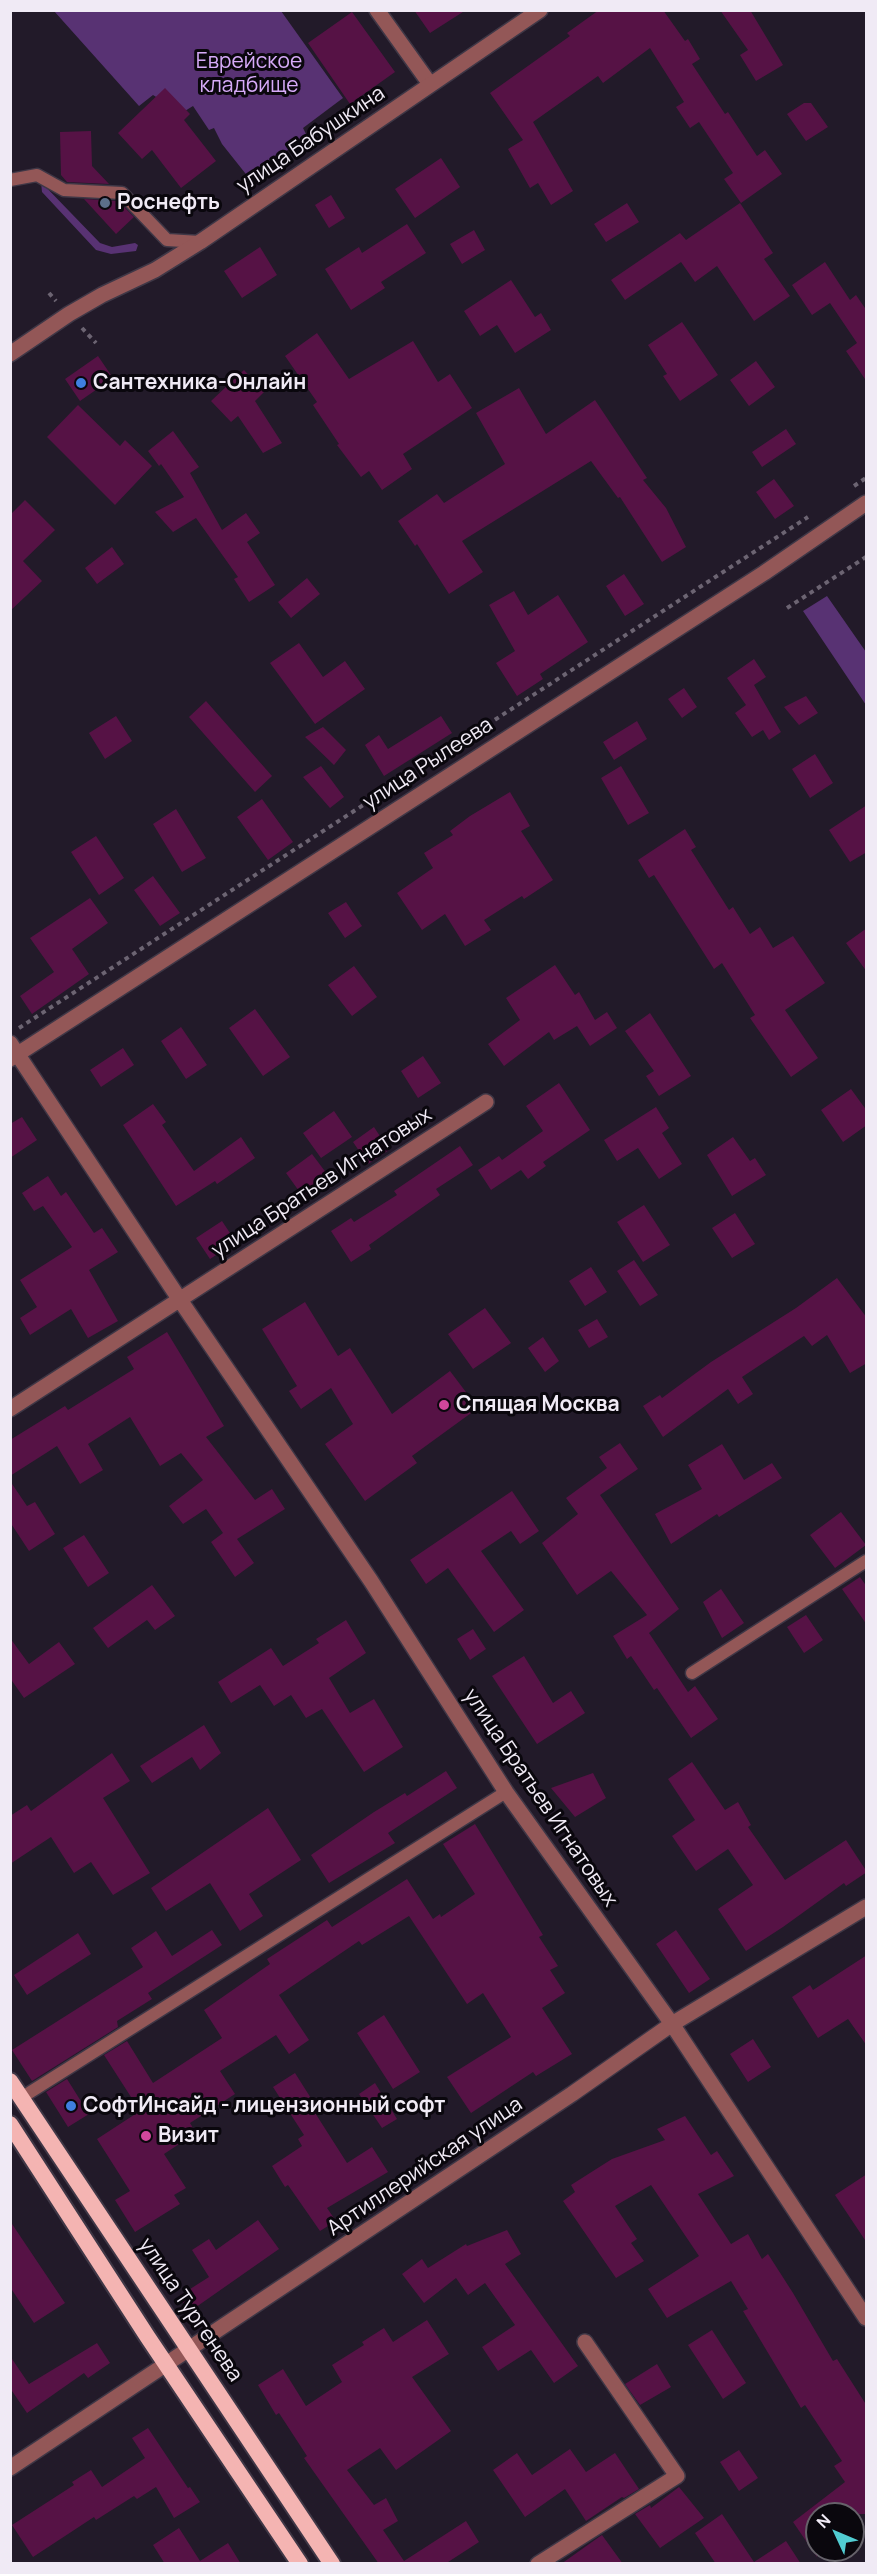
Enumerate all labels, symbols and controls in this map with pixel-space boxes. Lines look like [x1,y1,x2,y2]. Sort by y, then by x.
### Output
park label: Еврейское кладбище [196,49,302,99]
street label: улица Бабушкина [232,81,390,199]
place label: Роснефть [117,190,220,216]
marker: Роснефть [98,196,112,210]
place label: Сантехника-Онлайн [93,370,306,396]
marker: Сантехника-Онлайн [74,376,88,390]
street label: улица Рылеева [358,713,498,815]
street label: улица Братьев Игнатовых [207,1102,437,1264]
place label: Спящая Москва [456,1392,620,1418]
marker: Спящая Москва [437,1398,451,1412]
street label: улица Братьев Игнатовых [458,1684,622,1912]
street label: Артиллерийская улица [323,2092,527,2242]
place label: СофтИнсайд - лицензионный софт [83,2093,445,2119]
marker: СофтИнсайд - лицензионный софт [64,2099,78,2113]
place label: Визит [158,2123,219,2149]
marker: Визит [139,2129,153,2143]
street label: улица Тургенева [133,2233,247,2387]
north arrow [805,2502,865,2562]
text: N [812,2509,835,2533]

